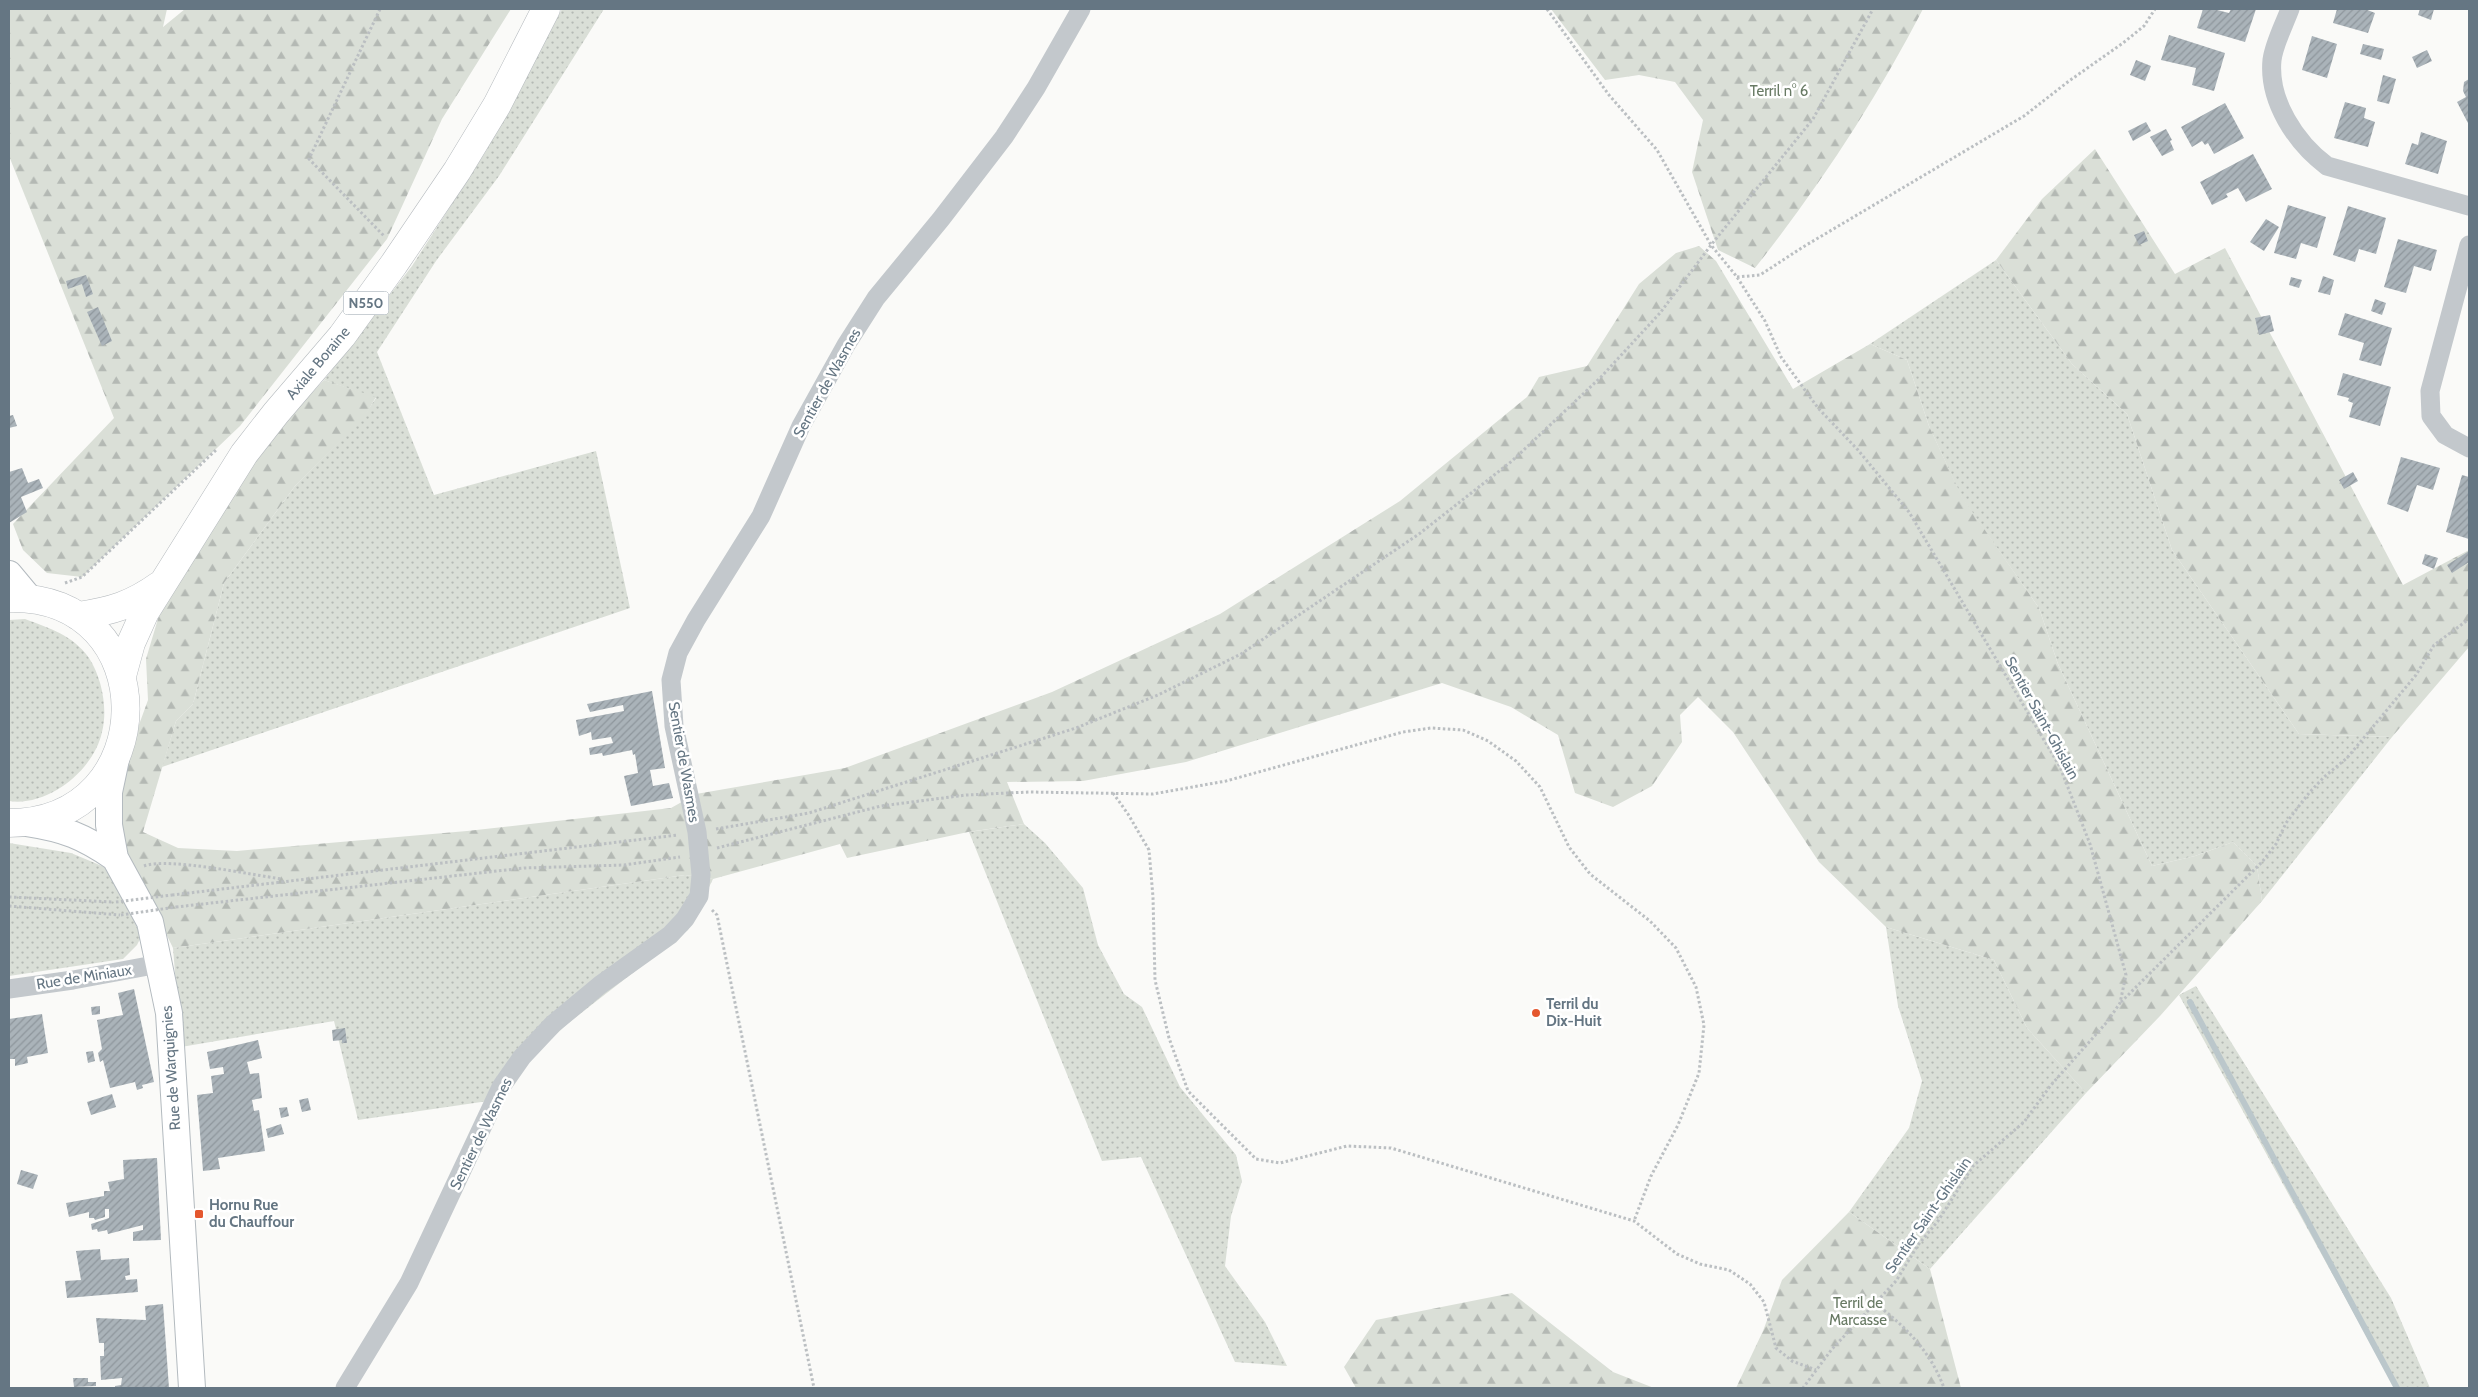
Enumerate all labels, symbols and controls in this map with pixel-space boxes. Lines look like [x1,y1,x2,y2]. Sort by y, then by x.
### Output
park label: Terril n° 6 [1750,82,1808,100]
road number: N550 [344,292,388,314]
street label: Axiale Boraine [282,323,354,403]
street label: Sentier de Wasmes [790,325,864,441]
street label: Sentier Saint-Ghislain [2001,654,2083,782]
street label: Sentier de Wasmes [665,700,703,824]
street label: Rue de Miniaux [35,961,133,993]
place label: Terril du Dix-Huit [1546,995,1602,1030]
street label: Rue de Warquignies [158,1005,184,1131]
marker: Terril du Dix-Huit [1530,1007,1542,1019]
street label: Sentier de Wasmes [446,1075,516,1193]
street label: Sentier Saint-Ghislain [1881,1154,1975,1276]
place label: Hornu Rue du Chauffour [209,1196,294,1231]
marker: Hornu Rue du Chauffour [193,1208,205,1220]
park label: Terril de Marcasse [1829,1294,1887,1329]

